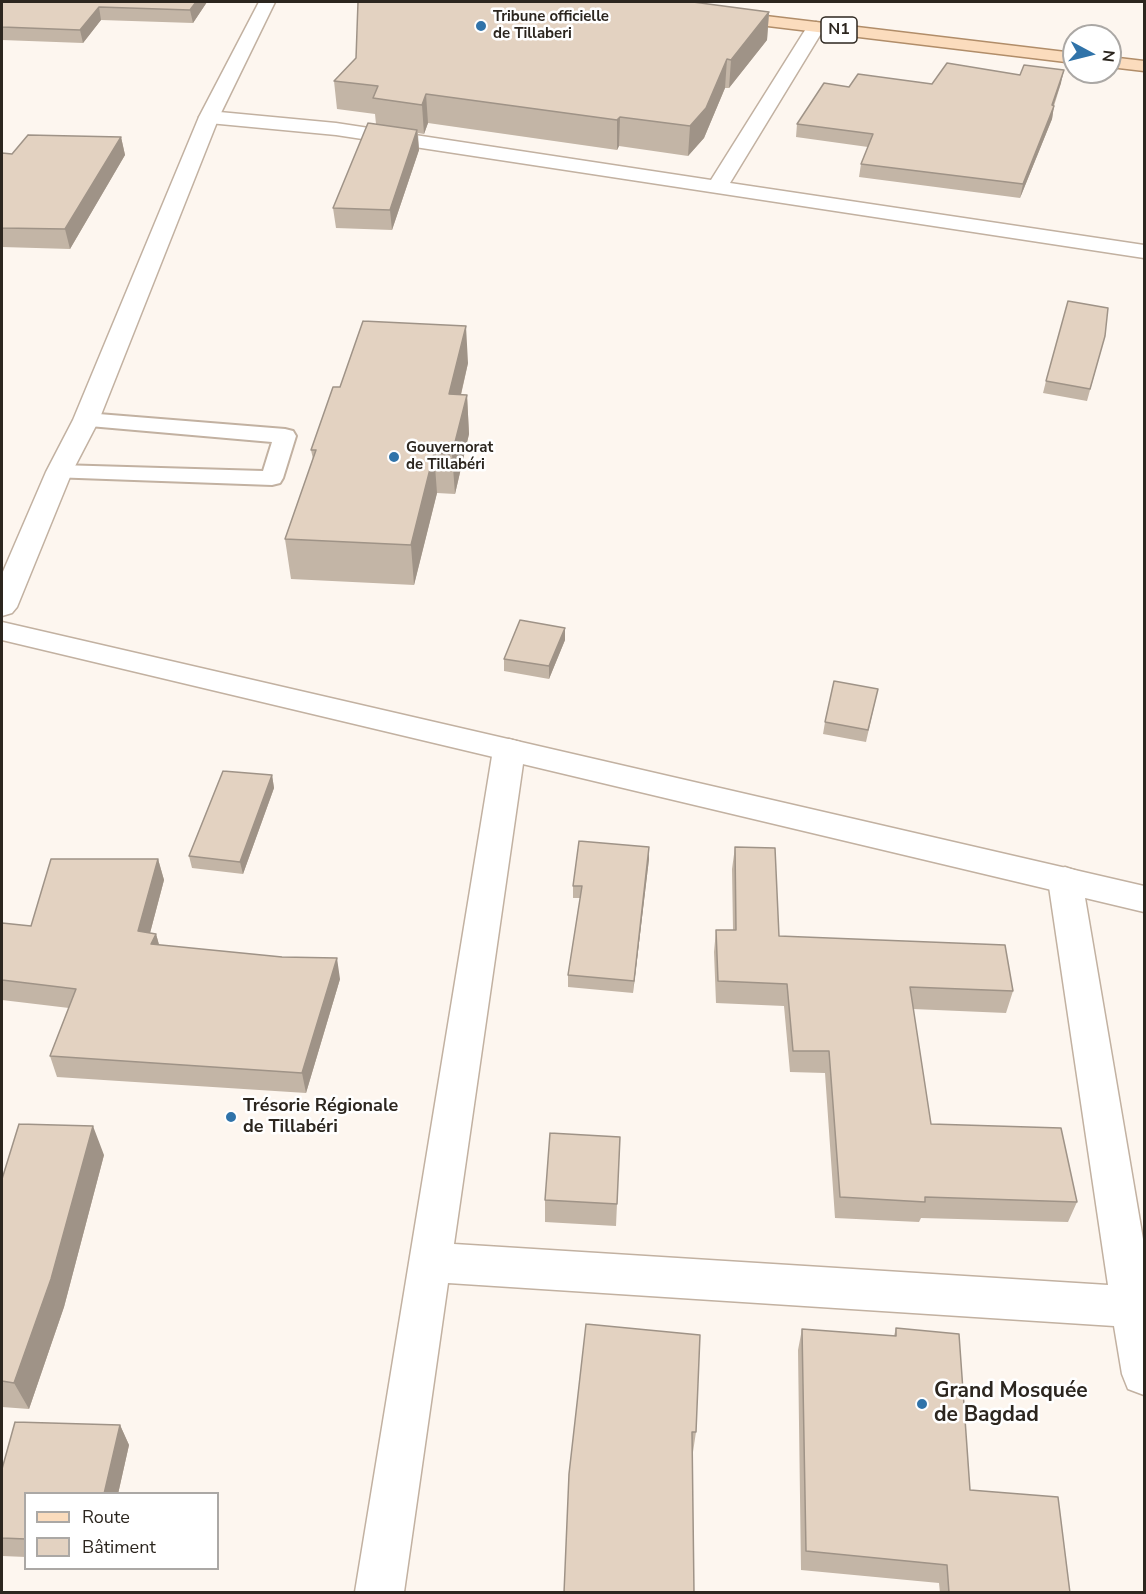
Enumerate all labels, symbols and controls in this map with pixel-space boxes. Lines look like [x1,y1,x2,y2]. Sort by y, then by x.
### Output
place label: Tribune officielle de Tillaberi [493,8,609,43]
road number: N1 [821,17,857,43]
marker: Tribune officielle de Tillaberi [474,19,488,33]
north arrow [1062,24,1122,84]
text: N [1096,49,1120,63]
place label: Gouvernorat de Tillabéri [406,439,493,474]
marker: Gouvernorat de Tillabéri [387,450,401,464]
place label: Trésorie Régionale de Tillabéri [243,1096,398,1138]
marker: Trésorie Régionale de Tillabéri [224,1110,238,1124]
place label: Grand Mosquée de Bagdad [934,1379,1088,1429]
marker: Grand Mosquée de Bagdad [915,1397,929,1411]
legend [24,1492,219,1570]
text: Route [82,1505,130,1529]
text: Bâtiment [82,1535,156,1559]

